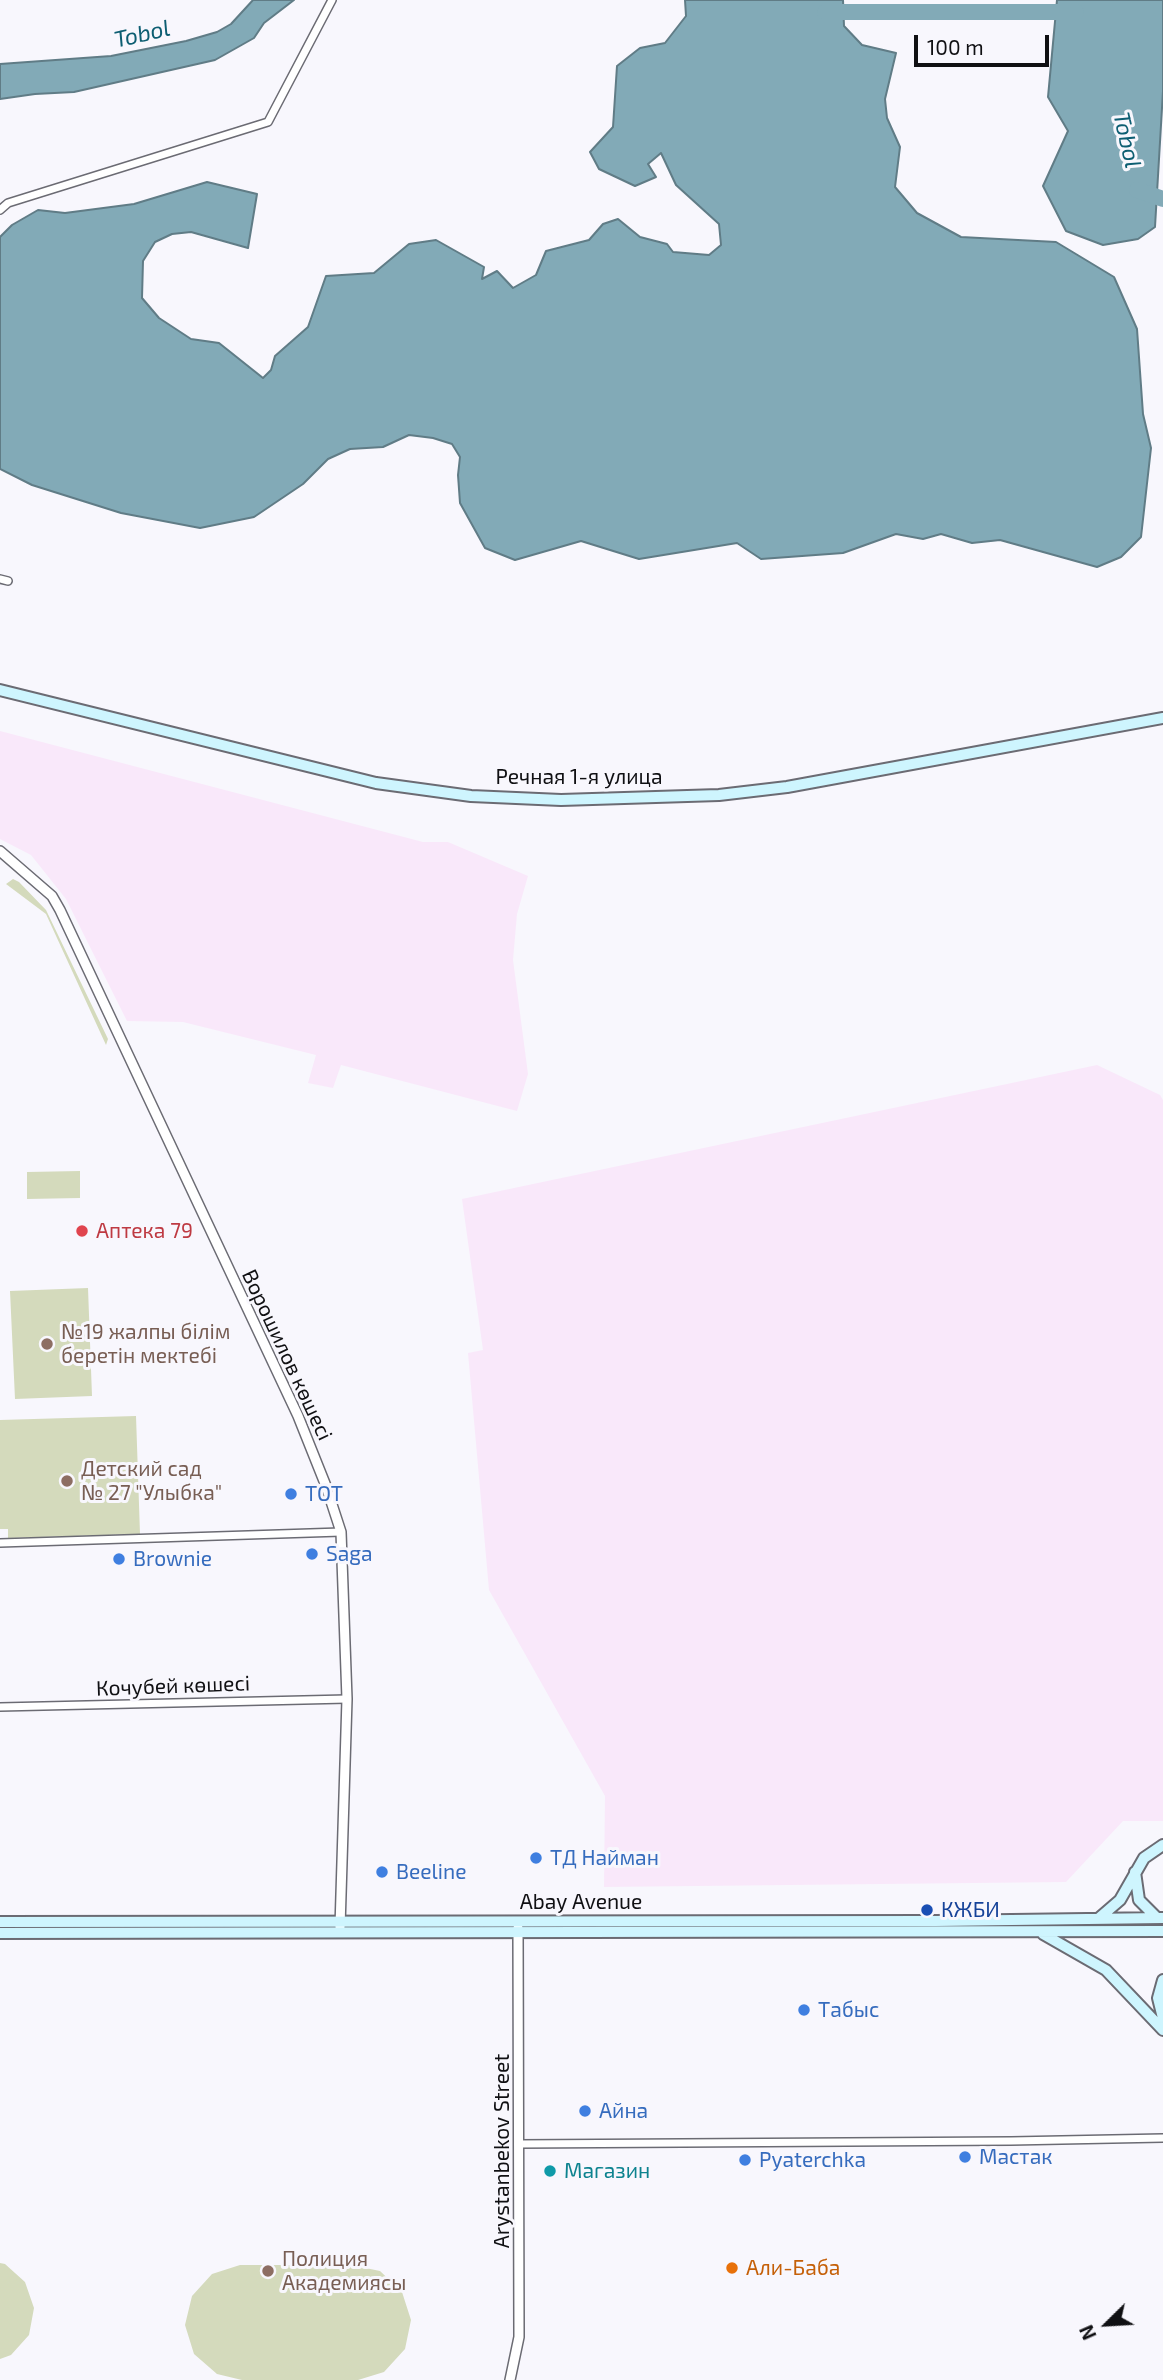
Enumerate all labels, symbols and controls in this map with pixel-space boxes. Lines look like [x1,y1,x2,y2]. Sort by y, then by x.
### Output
water label: Tobol [111,14,173,54]
scale bar [918,21,1053,65]
text: 100 m [927,34,984,59]
water label: Tobol [1107,109,1147,171]
street label: Речная 1-я улица [495,764,663,790]
place label: Аптека 79 [96,1218,193,1244]
marker: Аптека 79 [74,1223,90,1239]
street label: Ворошилов көшесі [236,1266,338,1444]
place label: №19 жалпы білім беретін мектебі [61,1319,230,1369]
marker: №19 жалпы білім беретін мектебі [39,1336,55,1352]
place label: Детский сад № 27 "Улыбка" [81,1456,222,1506]
marker: Детский сад № 27 "Улыбка" [59,1473,75,1489]
place label: ТОТ [305,1481,343,1507]
marker: ТОТ [283,1486,299,1502]
place label: Saga [326,1541,372,1567]
place label: Brownie [133,1546,212,1572]
marker: Saga [304,1546,320,1562]
marker: Brownie [111,1551,127,1567]
street label: Кочубей көшесі [96,1671,250,1701]
place label: ТД Найман [550,1845,659,1871]
marker: ТД Найман [528,1850,544,1866]
place label: Beeline [396,1859,466,1885]
marker: Beeline [374,1864,390,1880]
street label: Abay Avenue [520,1889,642,1915]
place label: КЖБИ [941,1897,1000,1923]
marker: КЖБИ [919,1902,935,1918]
place label: Табыс [818,1997,879,2023]
marker: Табыс [796,2002,812,2018]
street label: Arystanbekov Street [489,2054,515,2248]
place label: Айна [599,2098,648,2124]
marker: Айна [577,2103,593,2119]
place label: Мастак [979,2144,1052,2170]
place label: Pyaterchka [759,2147,866,2173]
marker: Мастак [957,2149,973,2165]
marker: Pyaterchka [737,2152,753,2168]
place label: Магазин [564,2158,650,2184]
marker: Магазин [542,2163,558,2179]
place label: Полиция Академиясы [282,2246,406,2296]
place label: Али-Баба [746,2255,840,2281]
marker: Али-Баба [724,2260,740,2276]
marker: Полиция Академиясы [260,2263,276,2279]
north arrow [1072,2289,1142,2359]
text: N [1074,2322,1101,2344]

